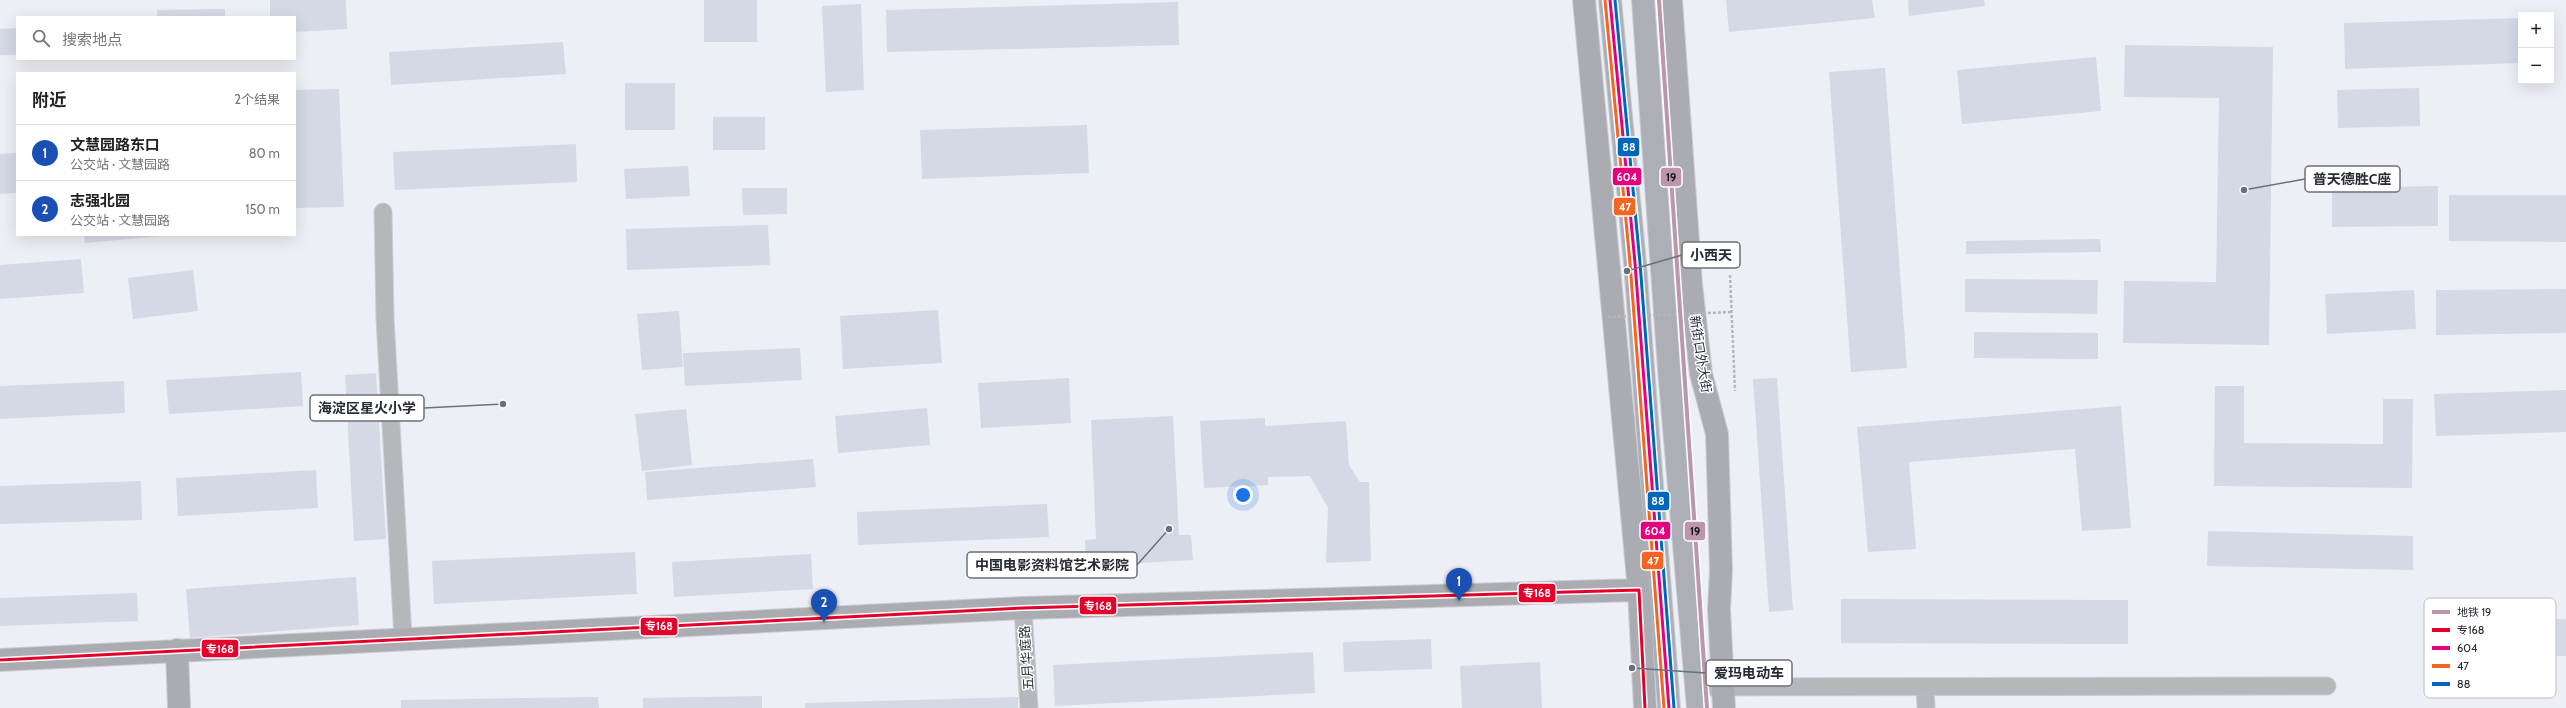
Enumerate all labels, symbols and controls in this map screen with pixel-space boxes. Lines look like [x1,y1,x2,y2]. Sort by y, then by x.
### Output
map controls [2518,12,2554,84]
button: + [2518,12,2554,48]
search box [16,16,296,60]
icon: search [30,27,52,49]
text: 搜索地点 [62,31,122,49]
button: − [2518,48,2554,84]
text: 附近 [32,90,66,110]
text: 2个结果 [234,91,280,107]
text: 文慧园路东口 [70,136,160,154]
line badge: 88 [1617,137,1640,157]
text: 88 [1622,140,1636,154]
text: 1 [43,145,47,161]
text: 80 m [249,145,280,161]
text: 公交站 · 文慧园路 [70,156,170,172]
callout: 普天德胜C座 [2305,166,2400,192]
line badge: 604 [1612,167,1642,186]
line badge: 19 [1660,167,1682,187]
text: 604 [1617,170,1638,184]
text: 19 [1666,170,1676,184]
text: 普天德胜C座 [2313,170,2391,188]
text: 志强北园 [70,192,130,210]
line badge: 47 [1613,197,1636,216]
text: 47 [1619,200,1632,214]
text: 2 [42,201,48,217]
text: 150 m [245,201,280,217]
text: 公交站 · 文慧园路 [70,212,170,228]
callout: 小西天 [1682,242,1740,268]
text: 小西天 [1690,246,1732,264]
street label: 新街口外大街 [1687,314,1715,394]
callout: 海淀区星火小学 [310,395,424,421]
text: 海淀区星火小学 [318,399,416,417]
your location [1233,485,1253,505]
line badge: 88 [1647,491,1670,511]
text: 88 [1651,494,1665,508]
line badge: 604 [1640,521,1671,540]
line badge: 19 [1684,521,1706,541]
text: 604 [1645,524,1666,538]
text: 19 [1690,524,1700,538]
line badge: 47 [1641,551,1664,570]
callout: 中国电影资料馆艺术影院 [967,552,1137,578]
text: 47 [1647,554,1660,568]
text: 中国电影资料馆艺术影院 [975,556,1129,574]
pin: 1 [1446,568,1472,601]
line badge: 专168 [1518,583,1556,603]
text: 专168 [1523,586,1551,600]
pin: 2 [811,589,837,622]
line badge: 专168 [1079,596,1117,615]
legend [2424,598,2556,698]
text: 专168 [1084,599,1112,613]
text: 地铁 19 [2457,605,2491,619]
line badge: 专168 [640,617,678,636]
text: 专168 [645,619,673,633]
text: 专168 [2457,623,2485,637]
street label: 五月华庭路 [1016,625,1036,691]
line badge: 专168 [201,639,239,658]
text: 604 [2457,641,2478,655]
text: 专168 [206,642,234,656]
text: 47 [2457,659,2469,673]
callout: 爱玛电动车 [1706,660,1792,686]
text: 爱玛电动车 [1714,664,1784,682]
text: 88 [2457,677,2470,691]

